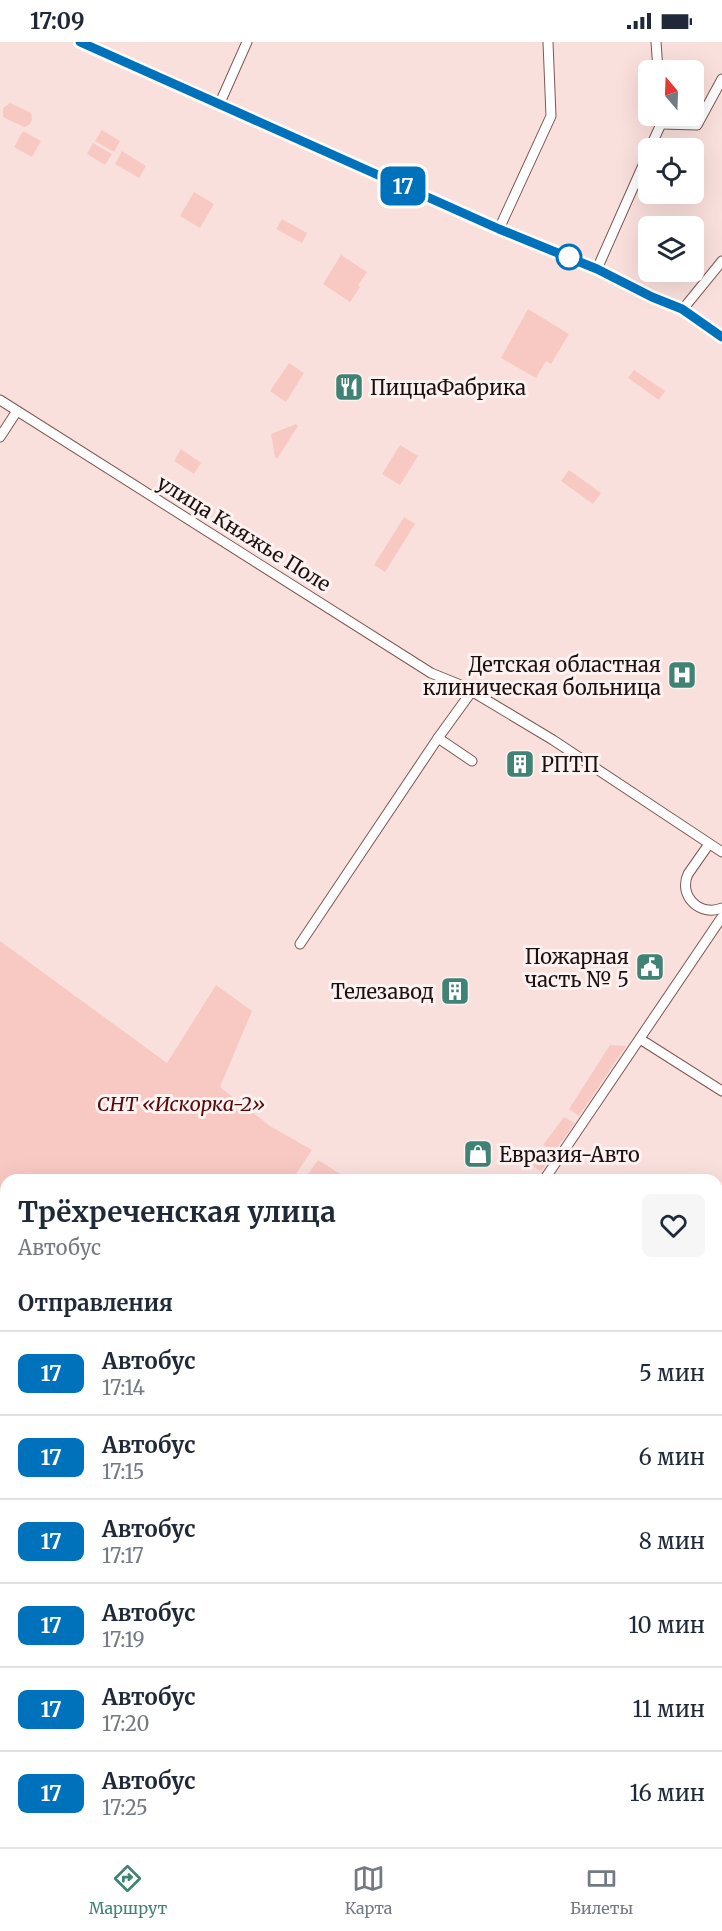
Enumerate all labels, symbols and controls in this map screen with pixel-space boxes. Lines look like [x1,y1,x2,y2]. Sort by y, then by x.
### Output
text: 17:09 [30,7,85,35]
north arrow [638,60,704,126]
map controls [638,60,704,282]
button: locate [638,138,704,204]
line badge: 17 [376,166,430,206]
text: 17 [392,173,414,200]
button: layers [638,216,704,282]
unlabelled marker [556,244,582,270]
restaurant icon: ПиццаФабрика [333,371,365,403]
place label: ПиццаФабрика [370,375,526,400]
street label: улица Княжье Поле [153,469,335,597]
place label: Детская областная клиническая больница [423,652,661,700]
hospital icon: Детская областная клиническая больница [666,659,698,691]
building icon: РПТП [504,748,536,780]
place label: РПТП [541,752,599,777]
place label: Пожарная часть № 5 [525,944,629,992]
public building icon: Пожарная часть № 5 [634,951,666,983]
building icon: Телезавод [439,975,471,1007]
place label: Телезавод [331,979,434,1004]
park label: СНТ «Искорка-2» [97,1091,265,1116]
shop icon: Евразия-Авто [462,1138,494,1170]
place label: Евразия-Авто [499,1142,640,1167]
text: Трёхреченская улица [18,1194,336,1230]
button: heart [642,1194,705,1257]
text: Автобус [18,1235,101,1260]
text: Отправления [18,1289,173,1317]
text: Автобус [102,1347,195,1375]
text: 5 мин [639,1359,705,1387]
text: 17 [40,1360,62,1387]
text: 17:14 [102,1375,145,1400]
text: Автобус [102,1431,195,1459]
text: 6 мин [638,1443,705,1471]
text: 17 [40,1444,62,1471]
text: 17:15 [102,1459,145,1484]
text: Автобус [102,1515,195,1543]
text: 8 мин [639,1527,705,1555]
text: 17 [40,1528,62,1555]
text: 17:17 [102,1543,144,1568]
text: Автобус [102,1599,195,1627]
text: 10 мин [629,1611,705,1639]
text: 17 [40,1612,62,1639]
text: 17:19 [102,1627,145,1652]
text: Автобус [102,1683,195,1711]
text: 11 мин [633,1695,705,1723]
text: 17 [40,1696,62,1723]
text: 17:20 [102,1711,149,1736]
text: Автобус [102,1767,195,1795]
text: 16 мин [629,1779,705,1807]
text: 17 [40,1780,62,1807]
text: 17:25 [102,1795,148,1820]
tab: Маршрут [89,1862,167,1918]
tab: Карта [345,1862,392,1918]
tab: Билеты [570,1862,633,1918]

